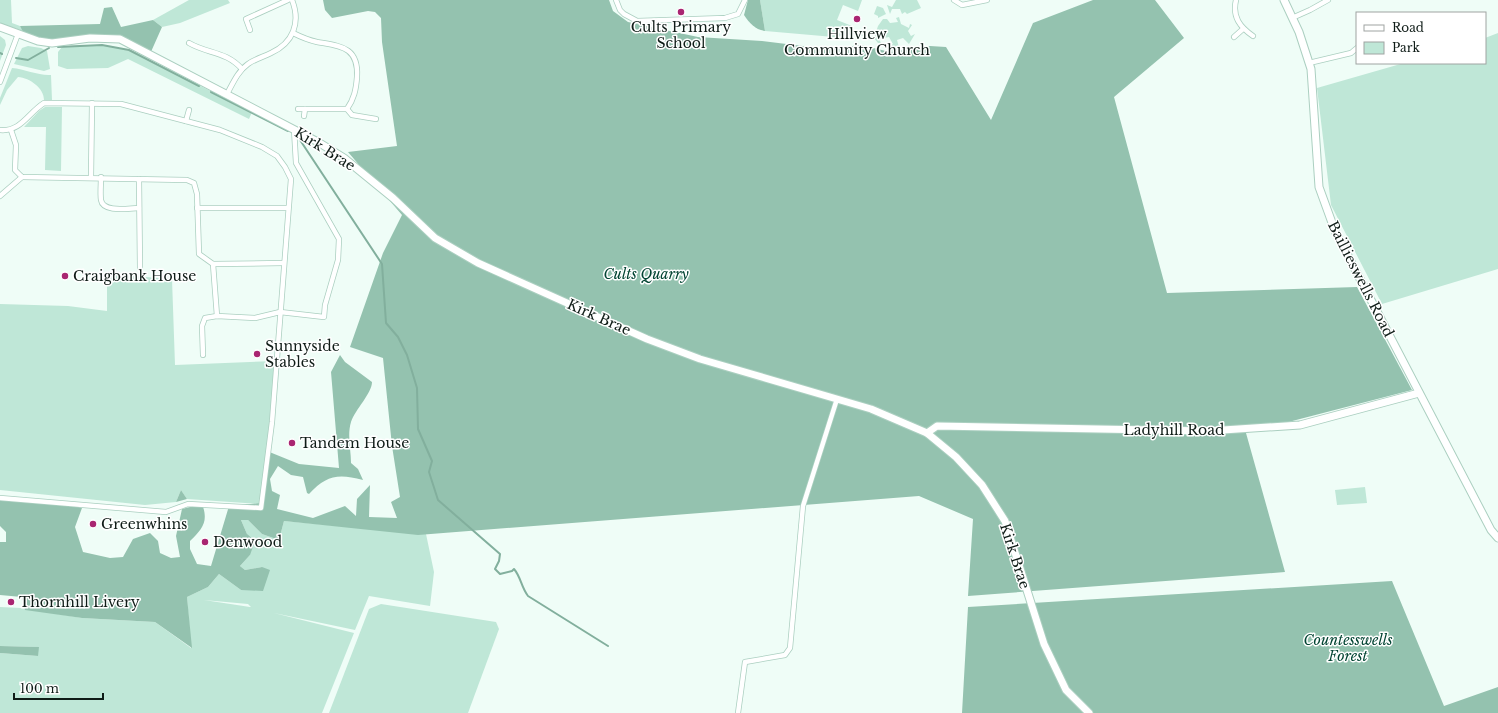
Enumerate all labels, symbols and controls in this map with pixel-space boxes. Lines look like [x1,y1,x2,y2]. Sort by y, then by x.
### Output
marker: Cults Primary School [676,7,686,17]
legend [1356,12,1486,64]
marker: Hillview Community Church [852,14,862,24]
place label: Cults Primary School [631,18,731,52]
text: Road [1392,20,1424,35]
place label: Hillview Community Church [784,25,930,59]
text: Park [1392,40,1420,55]
street label: Kirk Brae [291,123,359,175]
street label: Baillieswells Road [1324,218,1398,341]
park label: Cults Quarry [603,265,689,283]
place label: Craigbank House [73,267,196,285]
marker: Craigbank House [60,271,70,281]
street label: Kirk Brae [564,295,634,339]
place label: Sunnyside Stables [265,337,340,371]
marker: Sunnyside Stables [252,349,262,359]
street label: Ladyhill Road [1124,421,1225,439]
place label: Tandem House [300,434,409,452]
marker: Tandem House [287,438,297,448]
place label: Greenwhins [101,515,187,533]
marker: Greenwhins [88,519,98,529]
street label: Kirk Brae [996,521,1034,591]
place label: Denwood [213,533,283,551]
marker: Denwood [200,537,210,547]
place label: Thornhill Livery [19,593,140,611]
marker: Thornhill Livery [6,597,16,607]
park label: Countesswells Forest [1303,631,1393,665]
scale bar [14,675,103,701]
text: 100 m [20,681,59,696]

